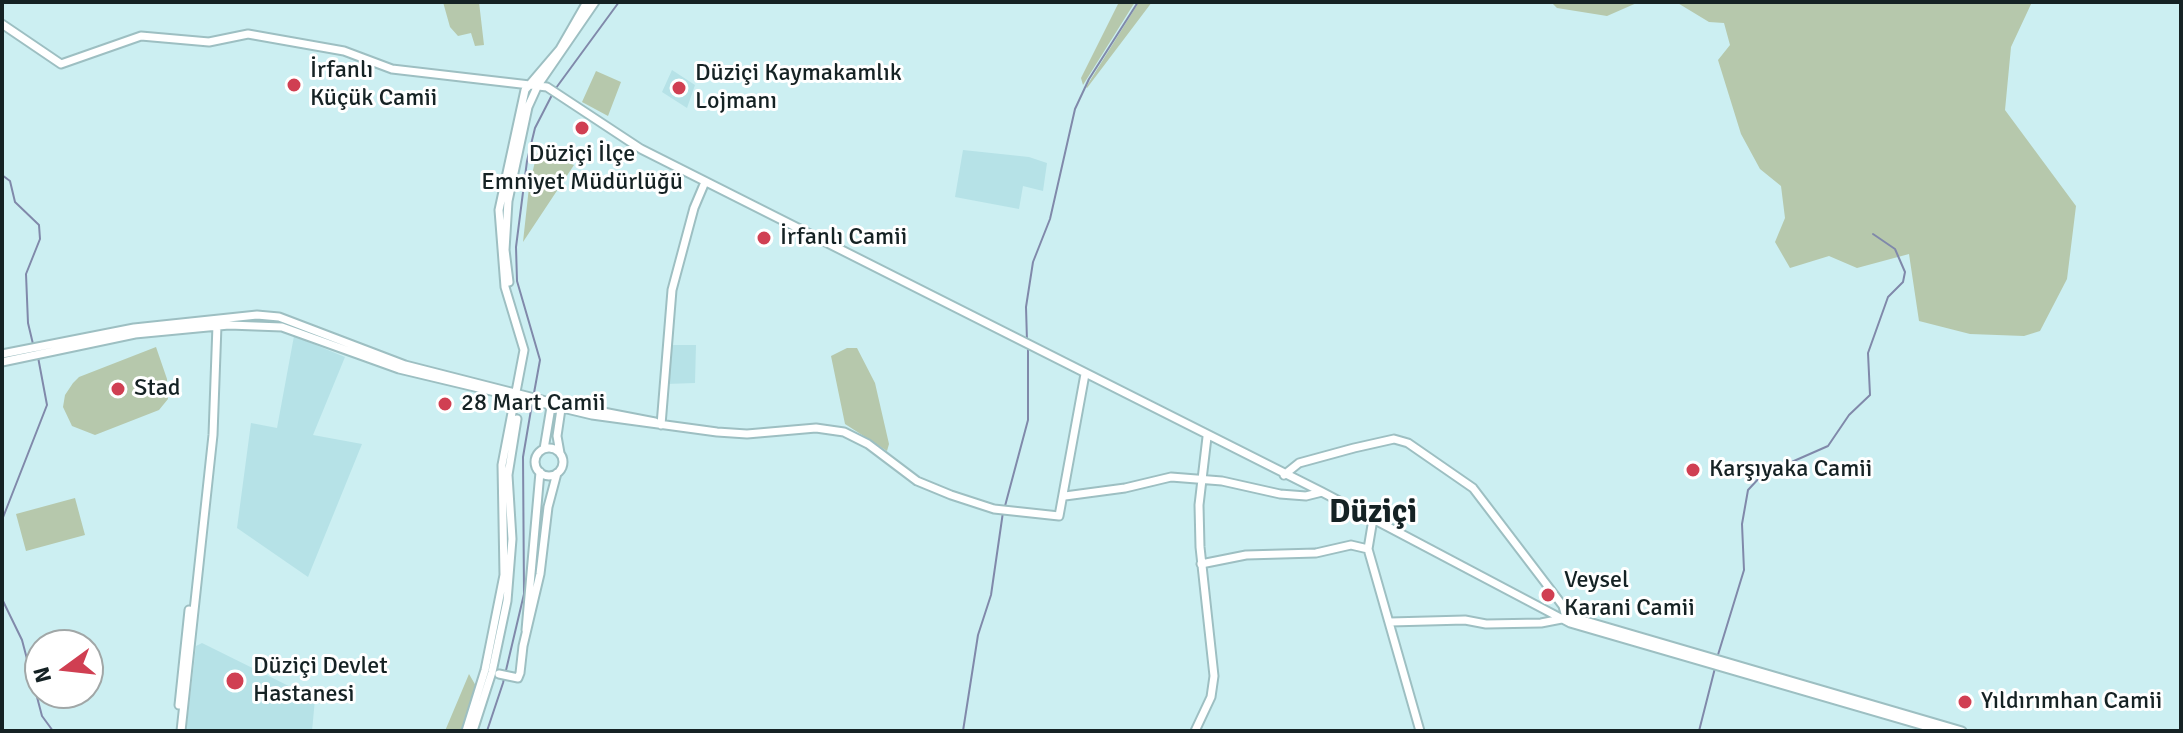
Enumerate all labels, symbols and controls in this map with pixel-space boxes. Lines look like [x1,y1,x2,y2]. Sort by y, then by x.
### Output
place label: İrfanlı Küçük Camii [310,57,437,113]
place label: Düziçi Kaymakamlık Lojmanı [695,60,902,116]
marker: İrfanlı Küçük Camii [285,76,303,94]
marker: Düziçi Kaymakamlık Lojmanı [670,79,688,97]
marker: Düziçi İlçe Emniyet Müdürlüğü [573,119,591,137]
place label: Düziçi İlçe Emniyet Müdürlüğü [481,141,683,197]
place label: İrfanlı Camii [780,224,907,252]
marker: İrfanlı Camii [755,229,773,247]
place label: Stad [134,375,181,403]
marker: Stad [109,380,127,398]
place label: 28 Mart Camii [461,390,605,418]
marker: 28 Mart Camii [436,395,454,413]
place label: Karşıyaka Camii [1709,456,1872,484]
marker: Karşıyaka Camii [1684,461,1702,479]
district label: Düziçi [1329,495,1417,533]
place label: Veysel Karani Camii [1564,567,1695,623]
marker: Veysel Karani Camii [1539,586,1557,604]
north arrow [24,629,104,709]
place label: Düziçi Devlet Hastanesi [253,653,388,709]
text: N [27,664,57,686]
marker: Düziçi Devlet Hastanesi [224,670,246,692]
place label: Yıldırımhan Camii [1981,688,2162,716]
marker: Yıldırımhan Camii [1956,693,1974,711]

